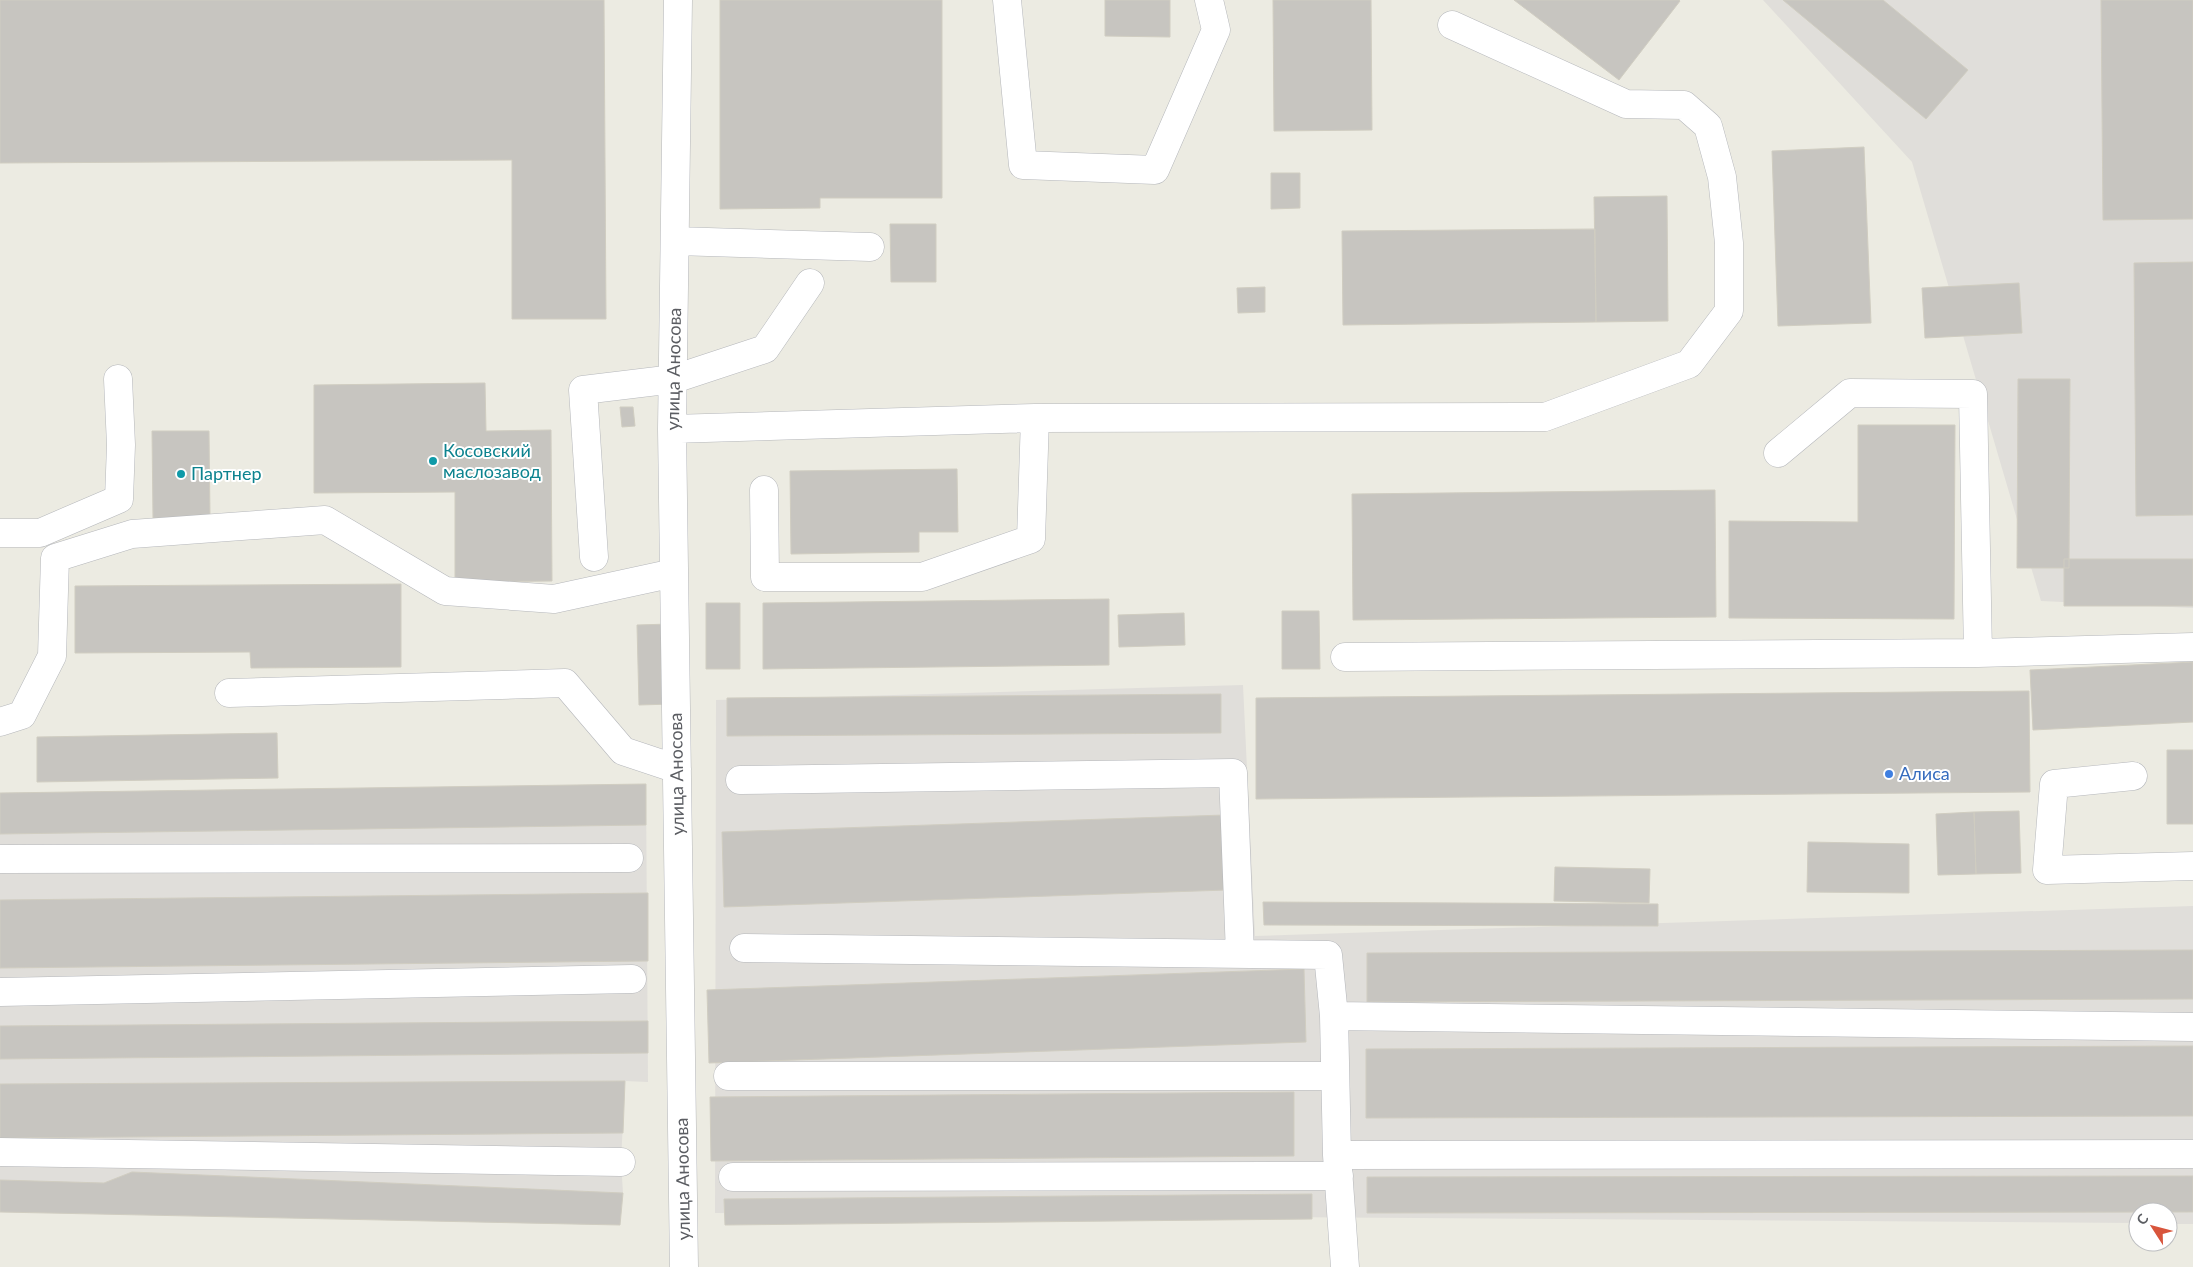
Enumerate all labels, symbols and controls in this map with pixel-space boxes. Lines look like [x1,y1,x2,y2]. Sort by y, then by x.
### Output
street label: улица Аносова [661,307,685,431]
place label: Косовский маслозавод [443,439,541,482]
marker: Косовский маслозавод [427,455,439,467]
place label: Партнер [191,462,262,484]
marker: Партнер [175,468,187,480]
street label: улица Аносова [664,712,688,836]
place label: Алиса [1899,762,1950,784]
marker: Алиса [1883,768,1895,780]
street label: улица Аносова [670,1117,694,1241]
north arrow [2128,1202,2178,1252]
text: С [2132,1210,2152,1228]

